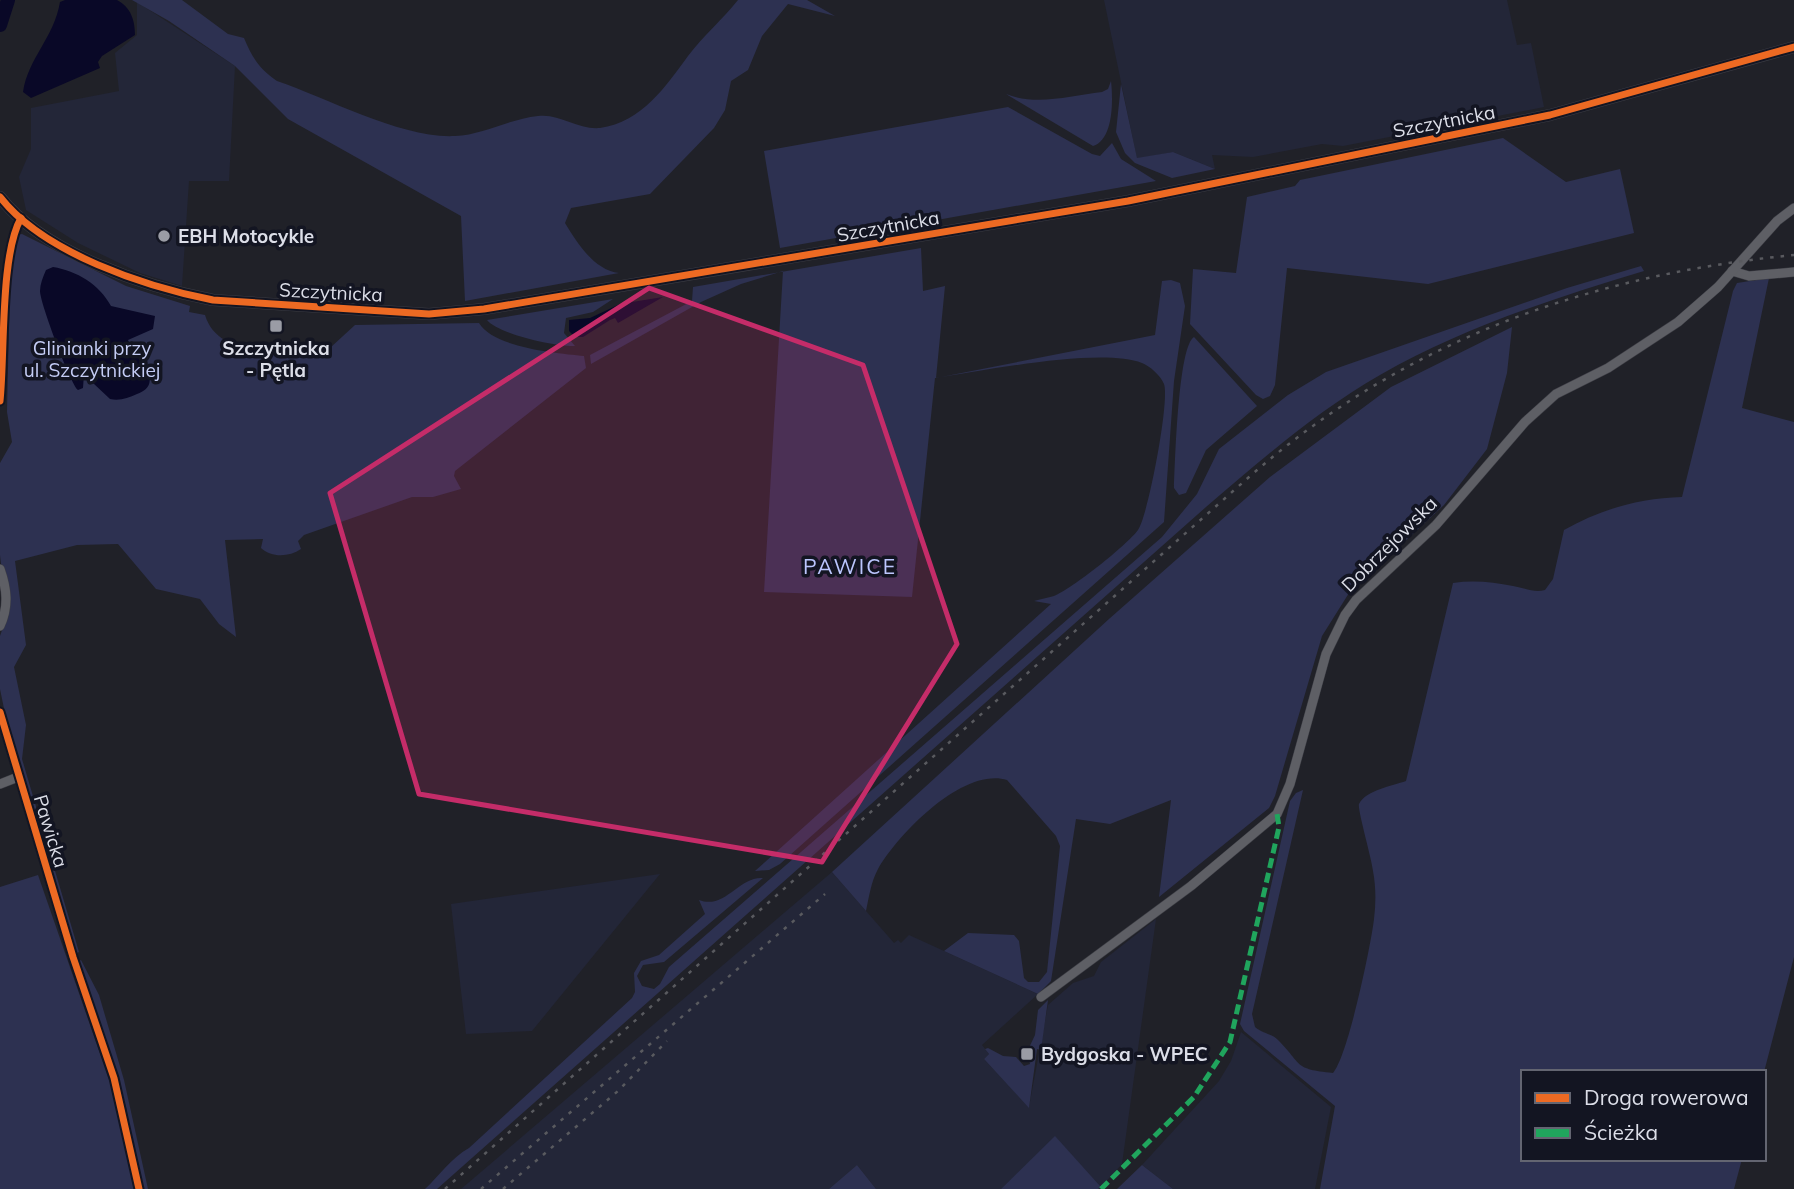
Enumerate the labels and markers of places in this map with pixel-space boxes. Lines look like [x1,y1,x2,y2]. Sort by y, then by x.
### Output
place label: EBH Motocykle [178,224,314,248]
marker: EBH Motocykle [156,228,172,244]
marker: Szczytnicka - Pętla [268,318,284,334]
place label: Szczytnicka - Pętla [222,336,330,382]
place label: Bydgoska - WPEC [1041,1042,1208,1066]
marker: Bydgoska - WPEC [1019,1046,1035,1062]

